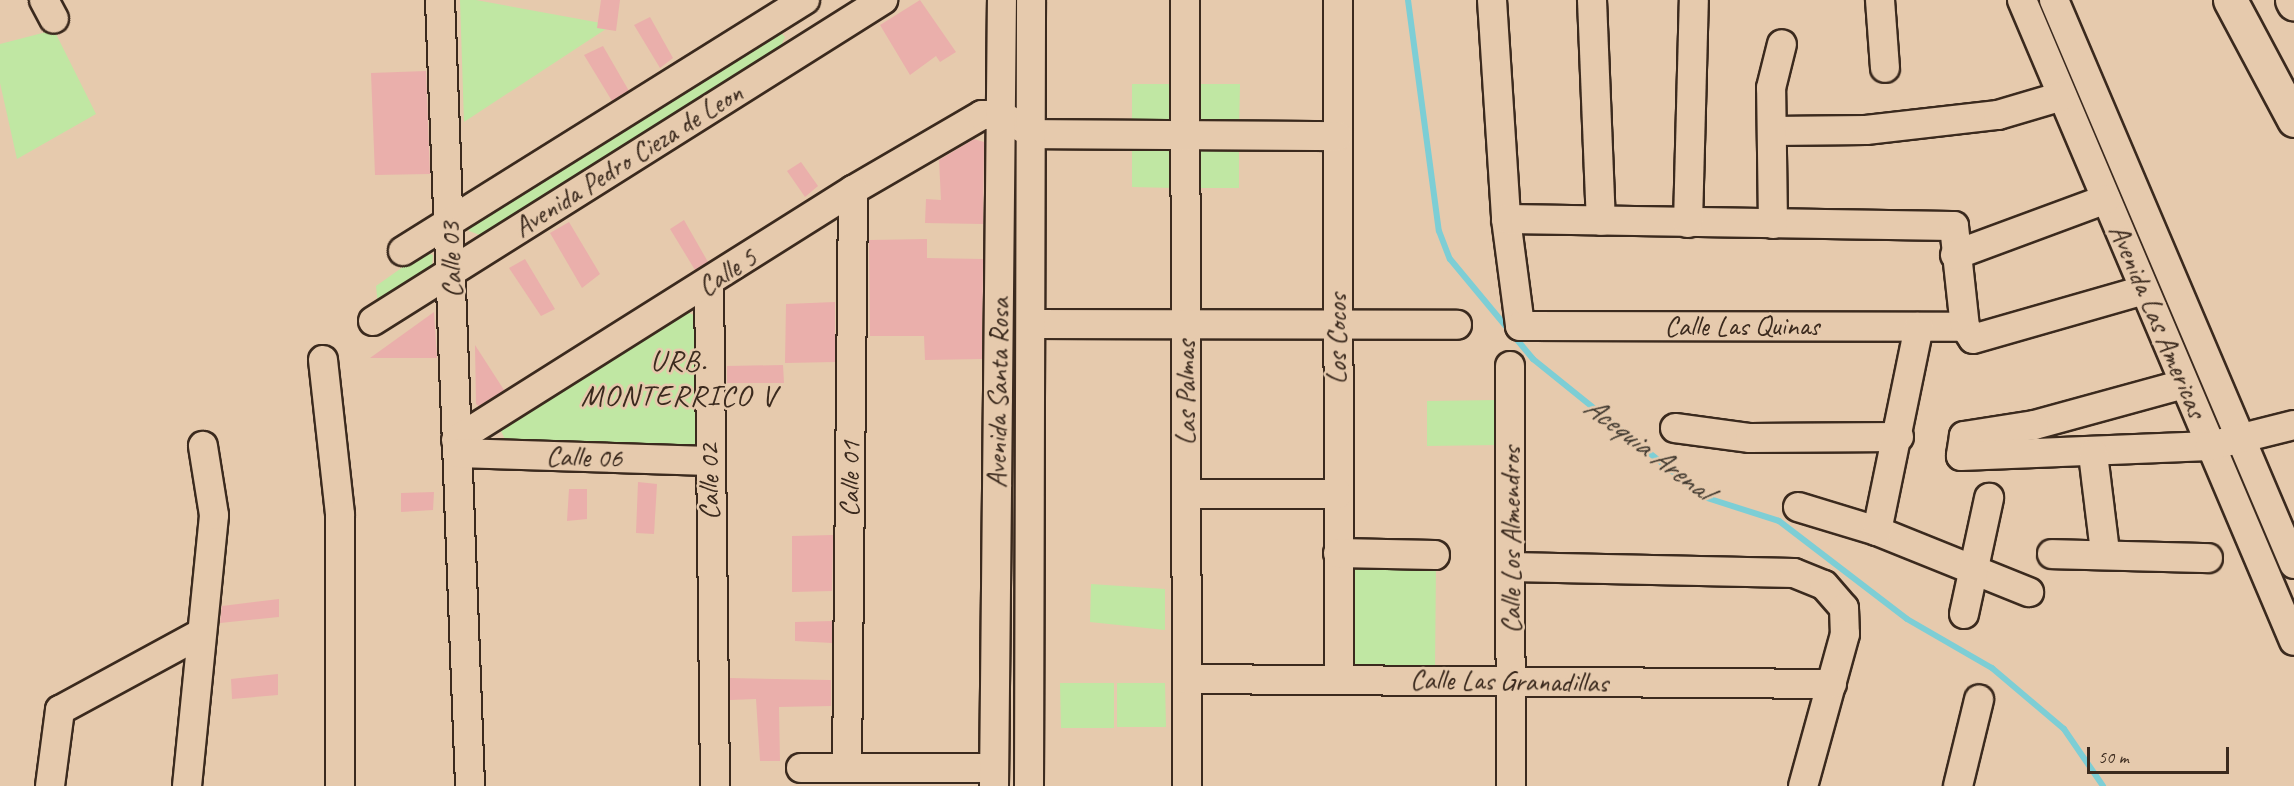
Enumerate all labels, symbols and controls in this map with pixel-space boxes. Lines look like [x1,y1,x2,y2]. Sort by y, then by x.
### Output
street label: Avenida Pedro Cieza de Leon [507,76,749,244]
street label: Avenida Las Americas [2102,220,2214,422]
street label: Calle 03 [433,221,469,299]
street label: Calle 5 [691,241,763,303]
street label: Los Cocos [1320,294,1354,384]
street label: Avenida Santa Rosa [980,298,1016,488]
street label: Calle Las Quinas [1665,309,1819,343]
street label: Las Palmas [1169,339,1203,447]
district label: URB. MONTERRICO V [581,342,777,412]
water label: Acequia Arenal [1577,389,1719,507]
street label: Calle 06 [545,439,623,475]
street label: Calle 01 [833,441,867,517]
street label: Calle 02 [692,444,726,520]
street label: Calle Los Almendros [1494,446,1528,634]
street label: Calle Las Granadillas [1410,662,1608,700]
scale bar [2090,735,2232,773]
text: 50 m [2098,746,2129,768]

